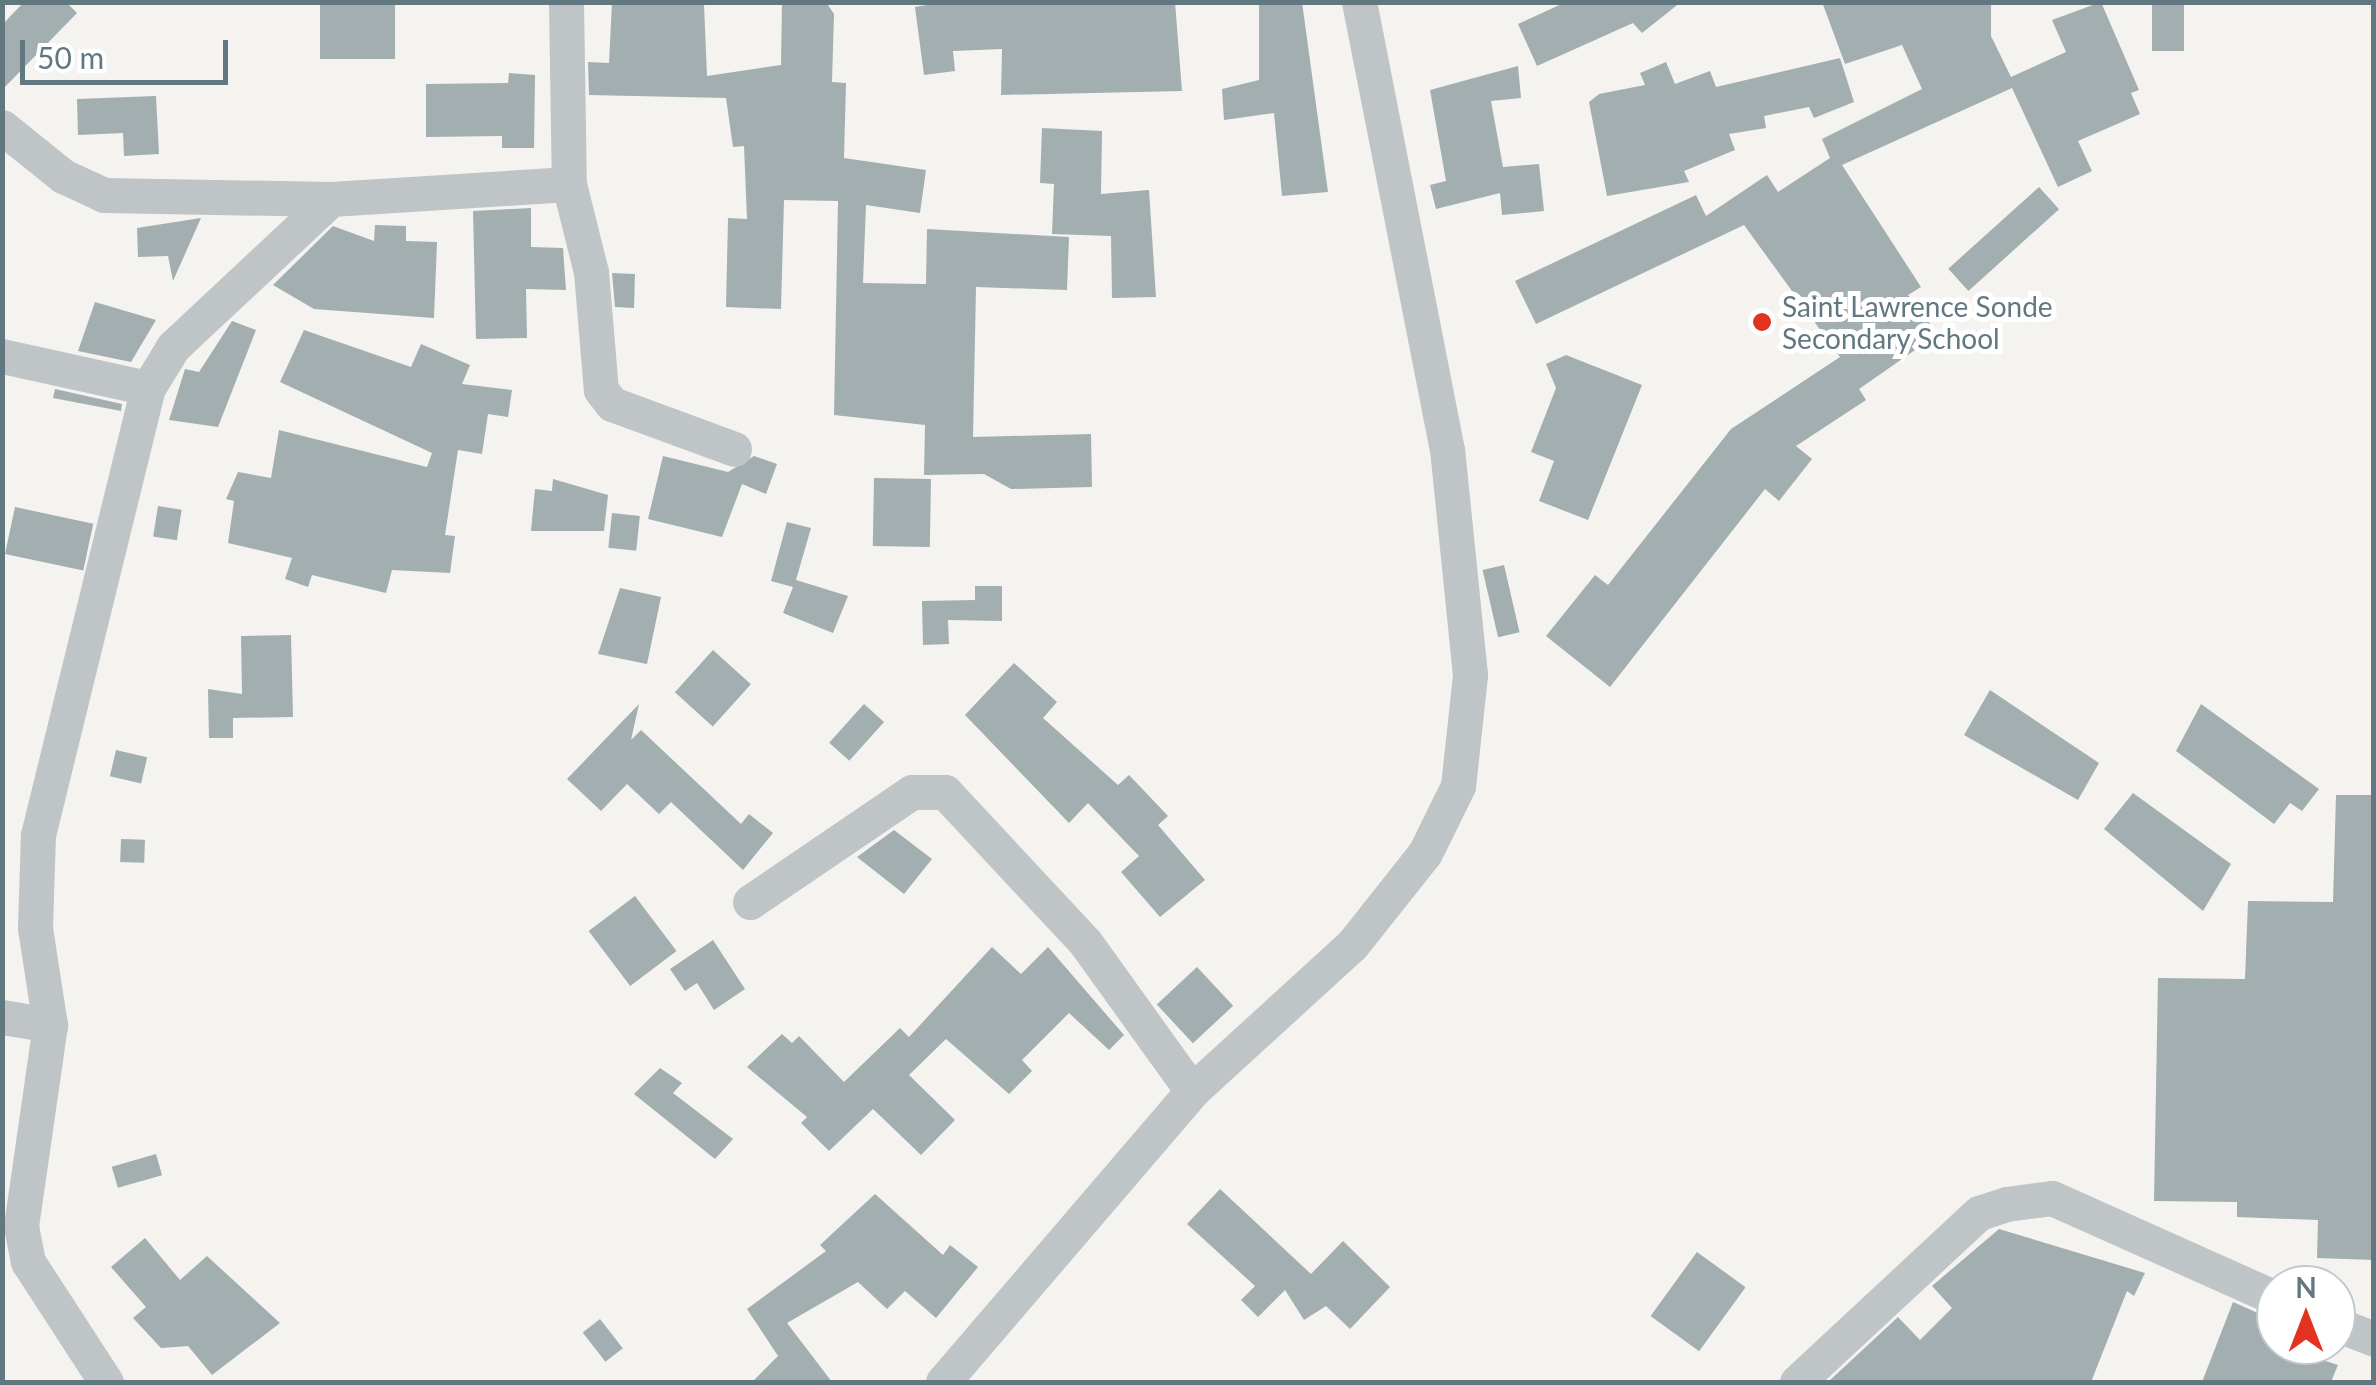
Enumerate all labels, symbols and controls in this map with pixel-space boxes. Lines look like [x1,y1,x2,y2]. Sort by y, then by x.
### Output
scale bar [25,20,232,82]
text: 50 m [37,39,104,75]
place label: Saint Lawrence Sonde Secondary School [1782,289,2053,355]
marker: Saint Lawrence Sonde Secondary School [1751,311,1773,333]
north arrow [2256,1265,2356,1365]
text: N [2295,1270,2317,1304]

